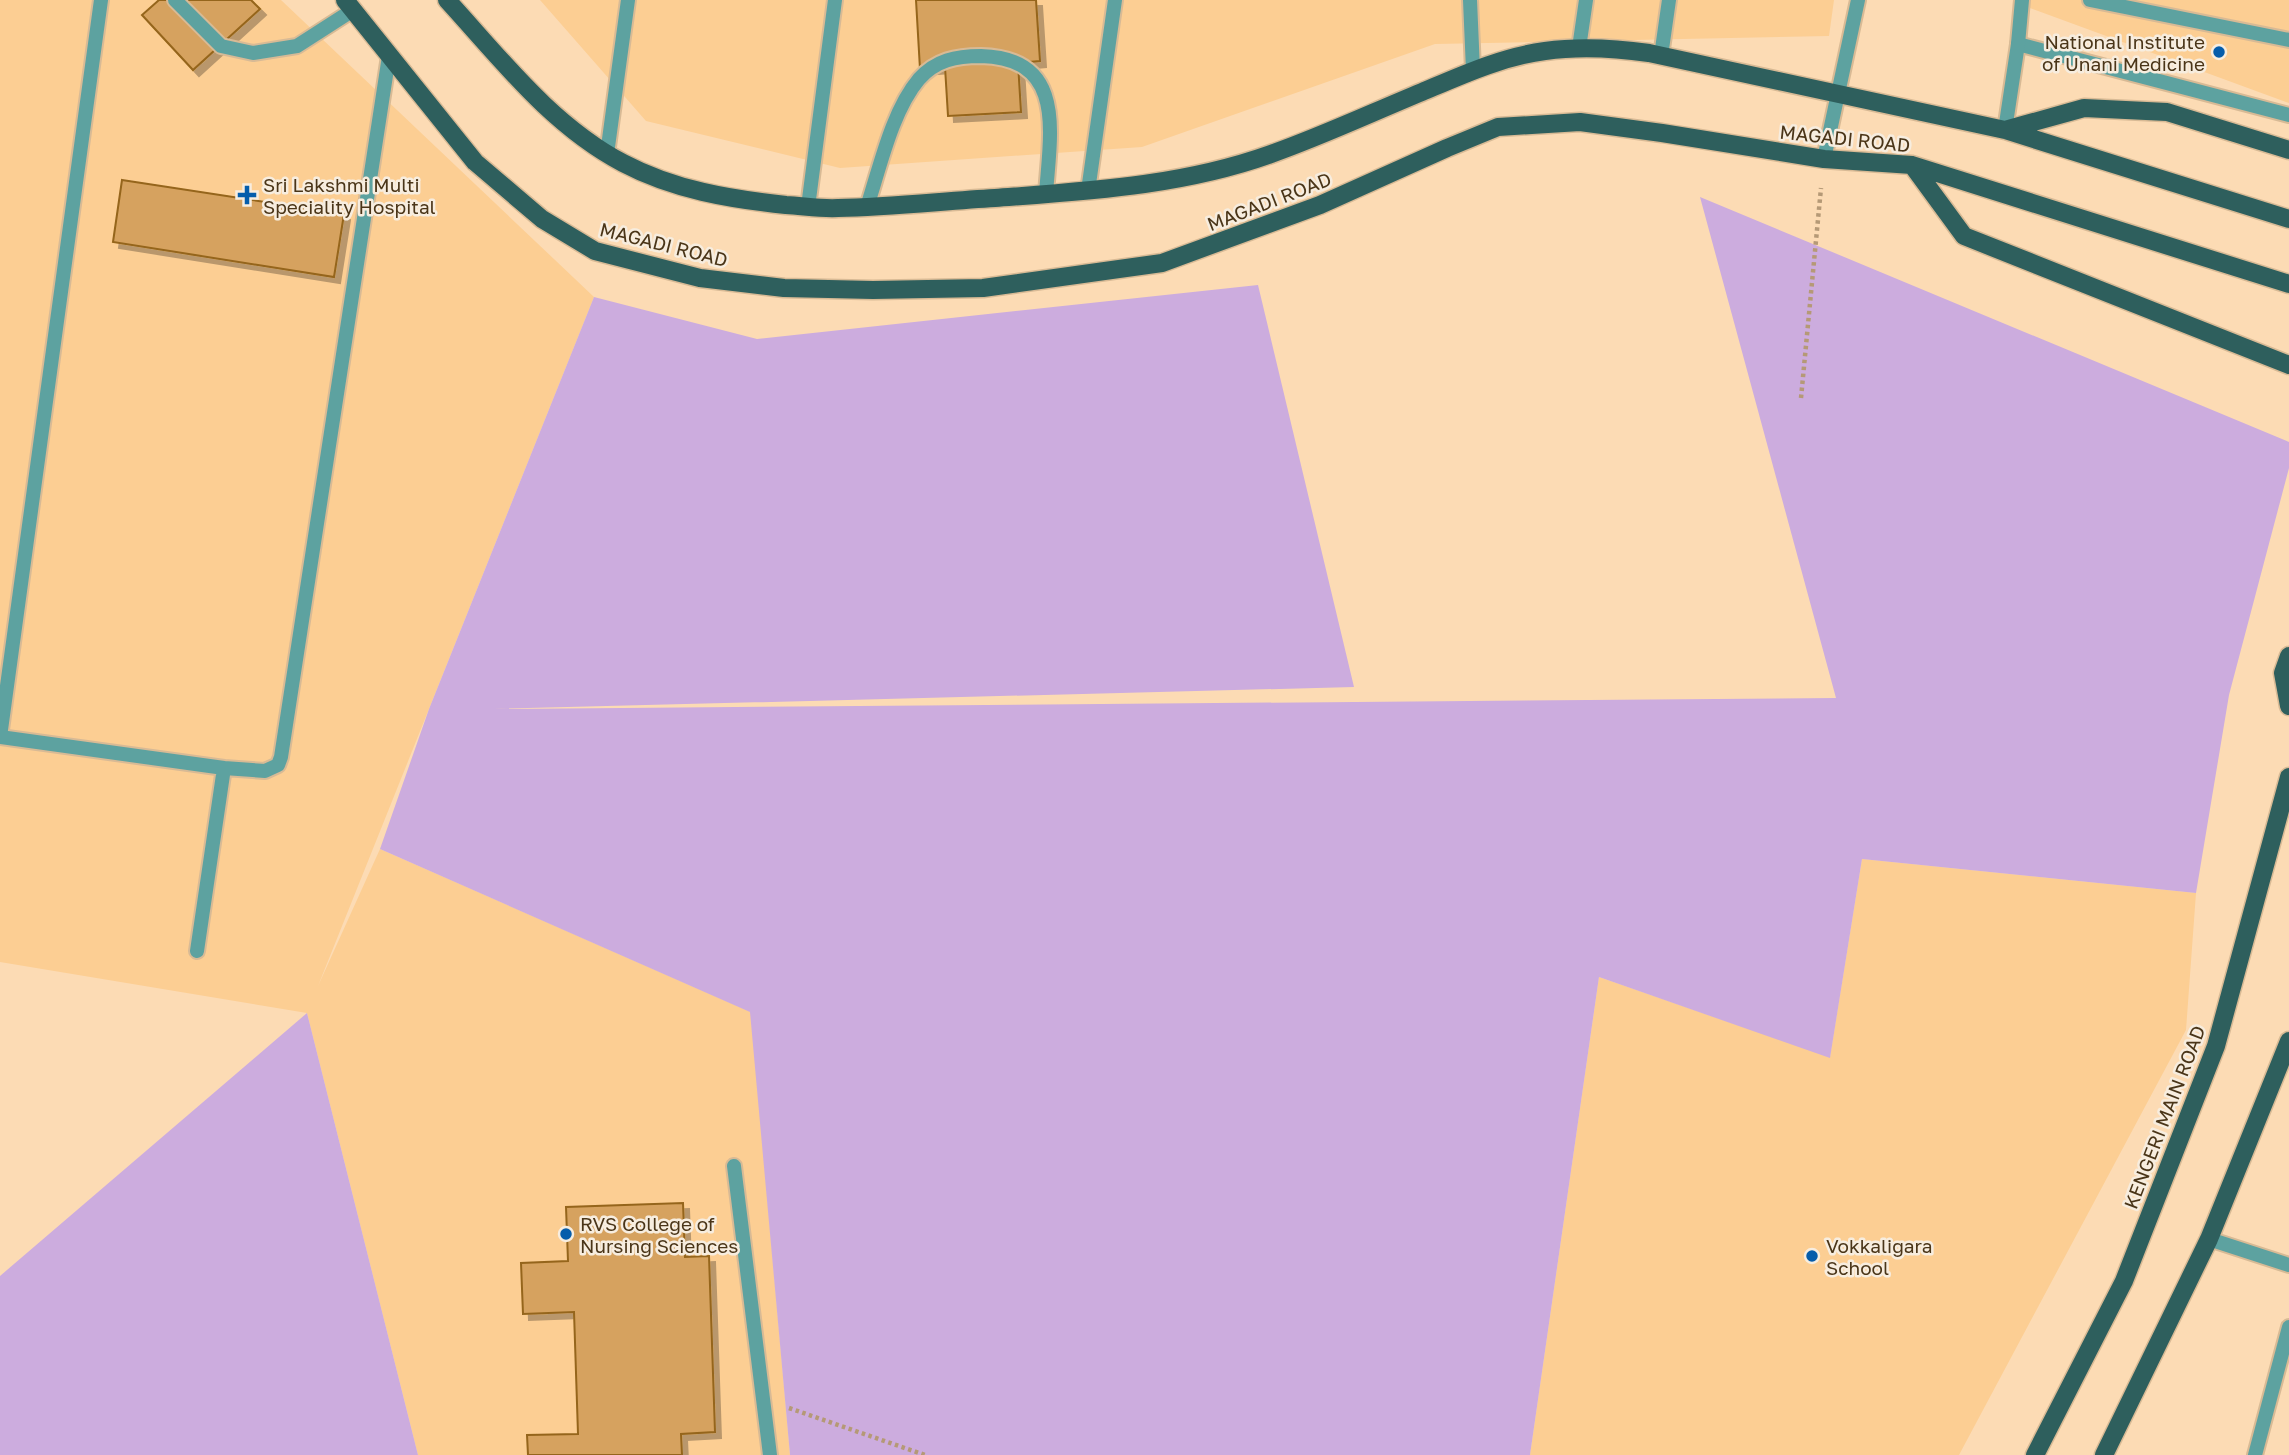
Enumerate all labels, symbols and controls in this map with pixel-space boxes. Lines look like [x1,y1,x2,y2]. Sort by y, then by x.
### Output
place label: National Institute of Unani Medicine [2042,30,2205,75]
marker: National Institute of Unani Medicine [2211,44,2227,60]
street label: MAGADI ROAD [1779,120,1911,156]
street label: MAGADI ROAD [1204,167,1334,235]
place label: Sri Lakshmi Multi Speciality Hospital [263,173,436,218]
marker: Sri Lakshmi Multi Speciality Hospital [237,185,257,205]
street label: MAGADI ROAD [598,217,730,271]
street label: KENGERI MAIN ROAD [2118,1022,2210,1212]
place label: RVS College of Nursing Sciences [580,1212,738,1257]
marker: RVS College of Nursing Sciences [558,1226,574,1242]
place label: Vokkaligara School [1826,1234,1933,1279]
marker: Vokkaligara School [1804,1248,1820,1264]

